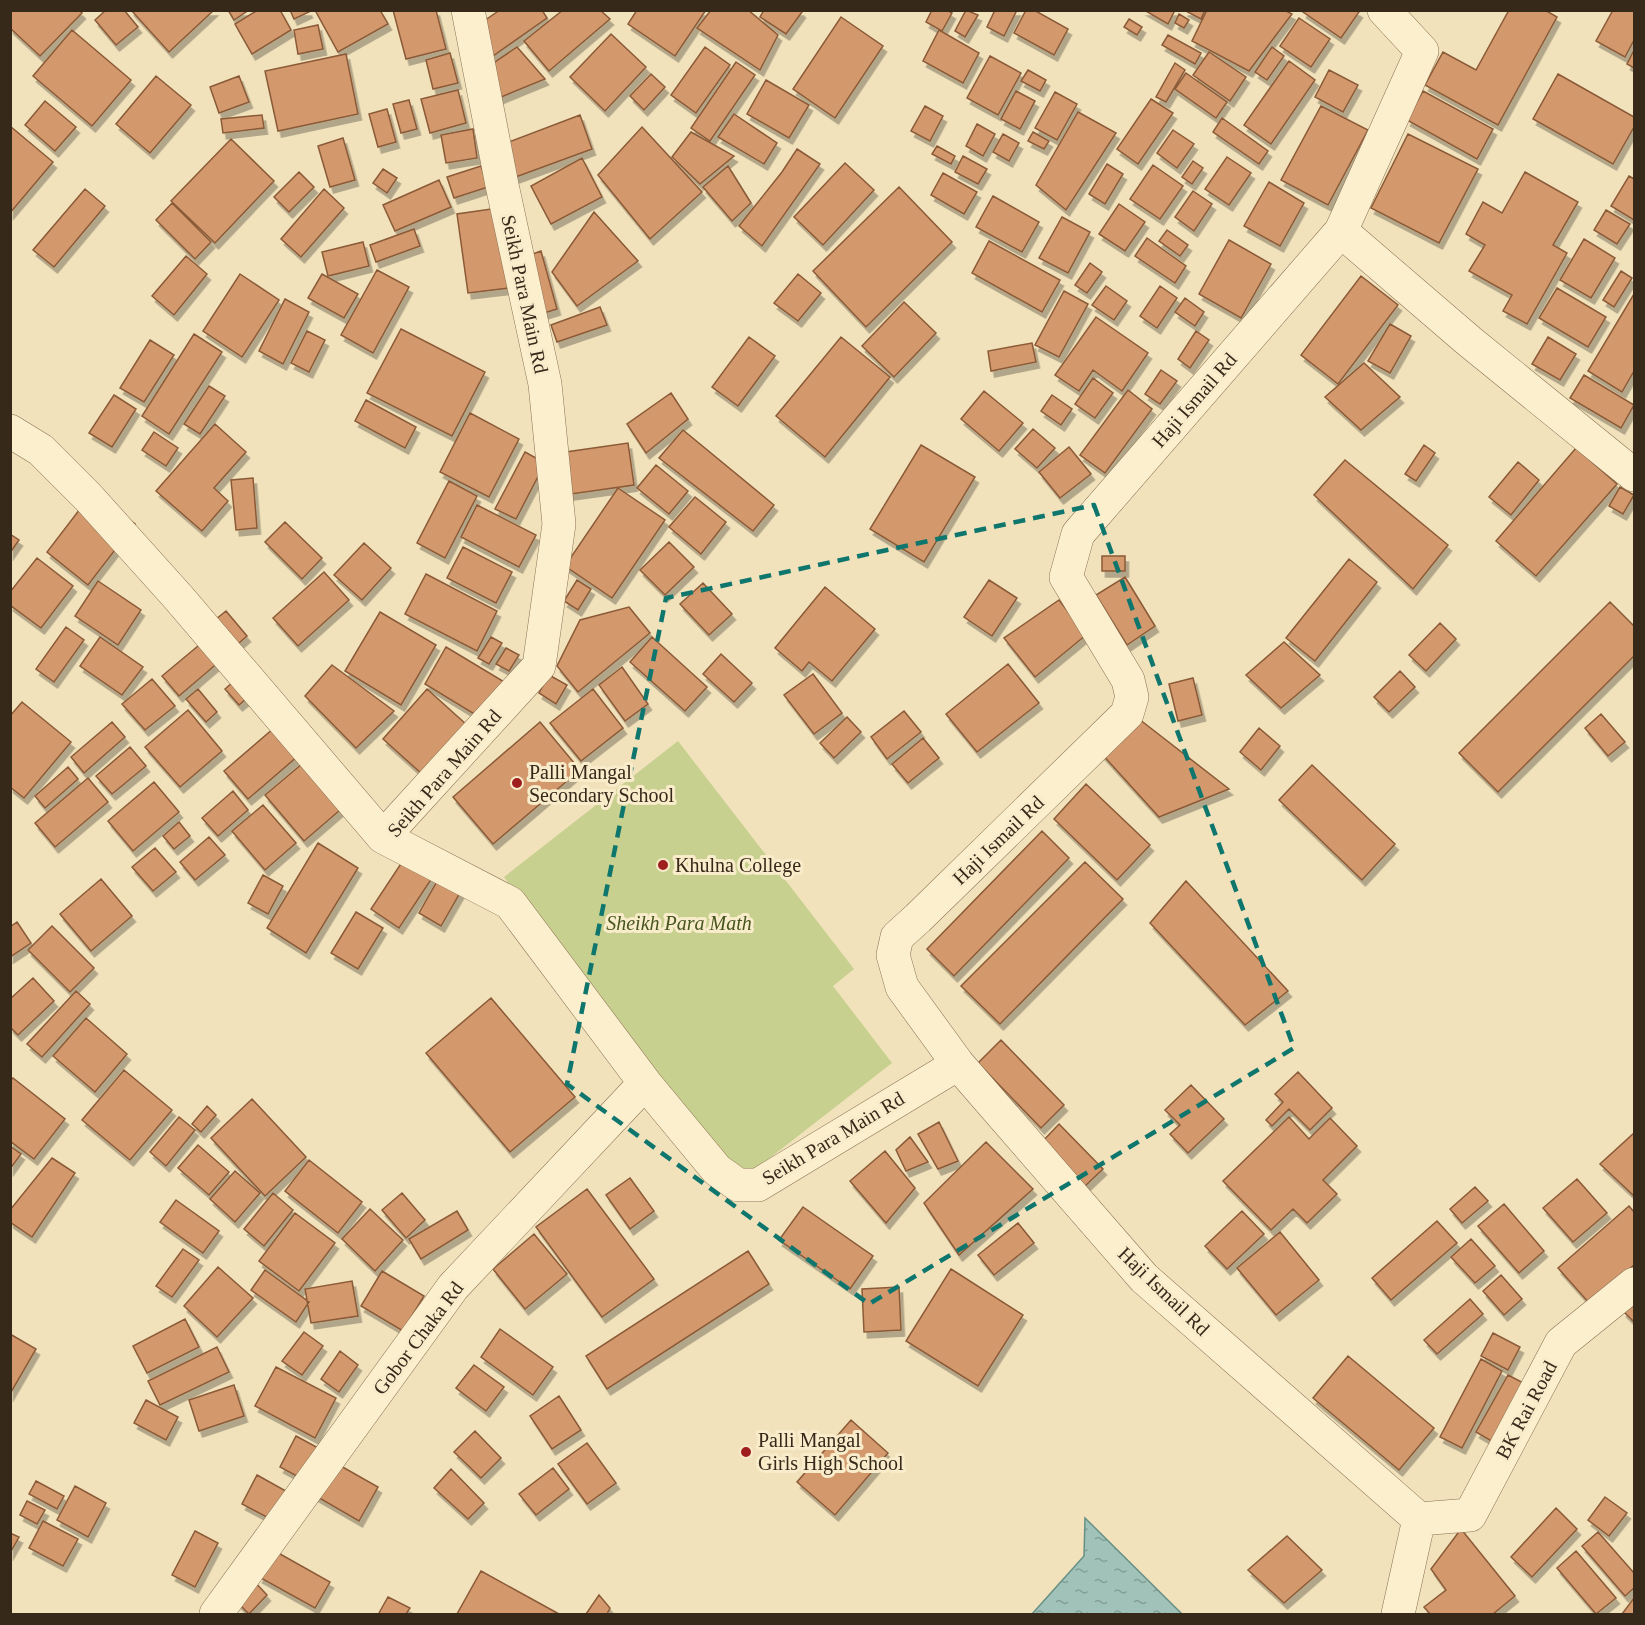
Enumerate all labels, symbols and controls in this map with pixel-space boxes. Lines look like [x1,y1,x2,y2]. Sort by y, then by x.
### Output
street label: Seikh Para Main Rd [497,213,553,375]
street label: Haji Ismail Rd [1147,348,1242,452]
street label: Seikh Para Main Rd [383,705,505,841]
place label: Palli Mangal Secondary School [529,761,674,807]
marker: Palli Mangal Secondary School [510,776,524,790]
street label: Haji Ismail Rd [948,791,1049,890]
place label: Khulna College [675,854,801,877]
marker: Khulna College [656,858,670,872]
park label: Sheikh Para Math [606,912,752,934]
street label: Seikh Para Main Rd [758,1087,908,1189]
street label: Haji Ismail Rd [1113,1242,1214,1341]
street label: Gobor Chaka Rd [368,1277,468,1399]
street label: BK Rai Road [1491,1357,1561,1463]
place label: Palli Mangal Girls High School [758,1429,904,1475]
marker: Palli Mangal Girls High School [739,1445,753,1459]

